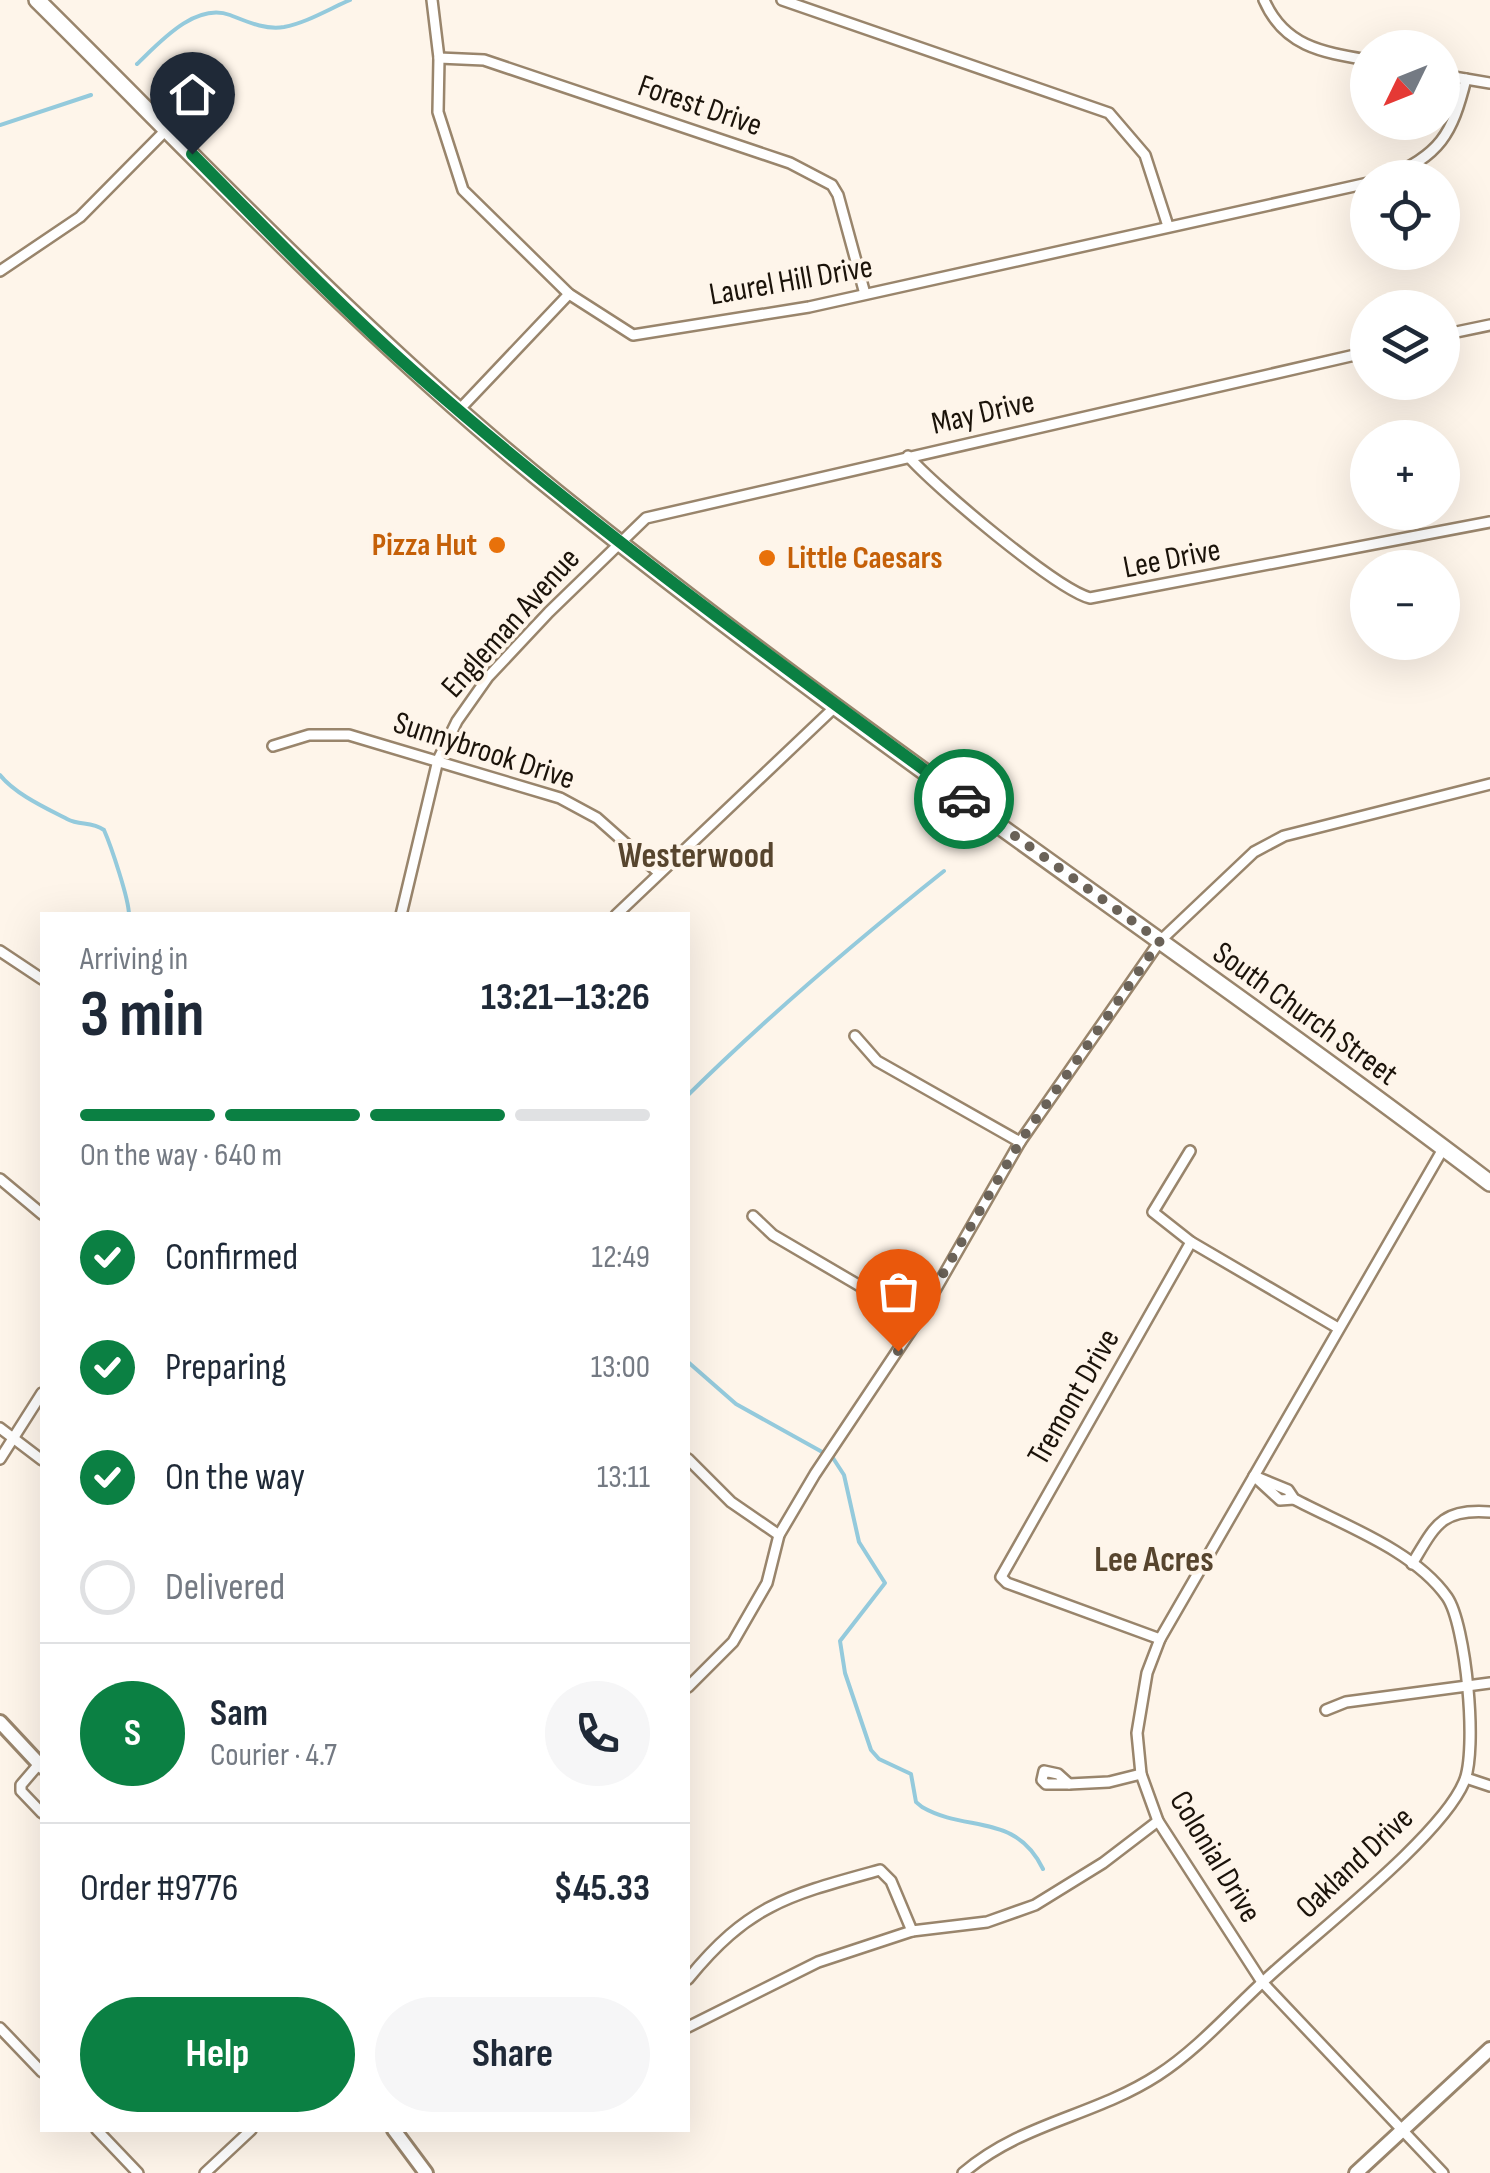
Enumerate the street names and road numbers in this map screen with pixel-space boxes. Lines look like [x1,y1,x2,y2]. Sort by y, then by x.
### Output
street label: Forest Drive [633,67,767,145]
street label: Laurel Hill Drive [706,247,876,315]
street label: May Drive [928,382,1038,444]
street label: Lee Drive [1120,530,1224,588]
street label: Engleman Avenue [433,540,589,706]
street label: Sunnybrook Drive [388,703,580,799]
street label: South Church Street [1205,934,1405,1094]
street label: Tremont Drive [1019,1322,1129,1472]
street label: Colonial Drive [1161,1784,1269,1930]
street label: Oakland Drive [1288,1799,1422,1927]

